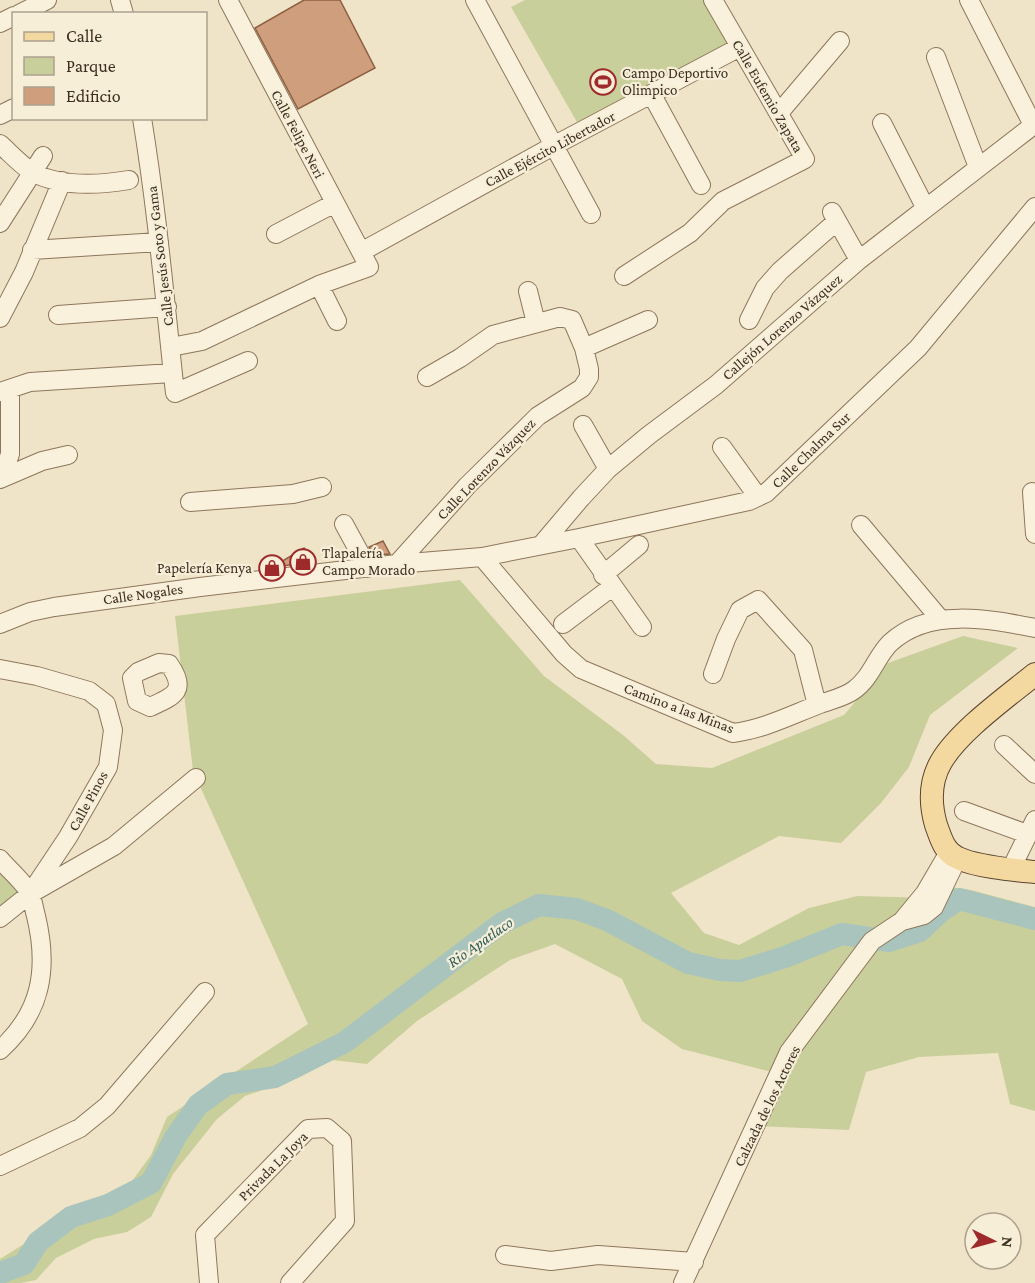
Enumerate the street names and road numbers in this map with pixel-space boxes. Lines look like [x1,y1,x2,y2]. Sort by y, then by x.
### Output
street label: Calle Eufemio Zapata [728,37,807,156]
street label: Calle Felipe Neri [267,87,328,181]
street label: Calle Ejército Libertador [482,108,619,191]
street label: Calle Jesús Soto y Gama [143,185,178,327]
street label: Callejón Lorenzo Vázquez [719,271,846,384]
street label: Calle Chalma Sur [768,408,854,491]
street label: Calle Lorenzo Vázquez [434,415,539,523]
street label: Calle Nogales [102,580,184,609]
street label: Camino a las Minas [622,680,736,736]
street label: Calle Pinos [65,768,111,834]
street label: Calzada de los Actores [731,1043,803,1169]
street label: Privada La Joya [235,1128,312,1205]

